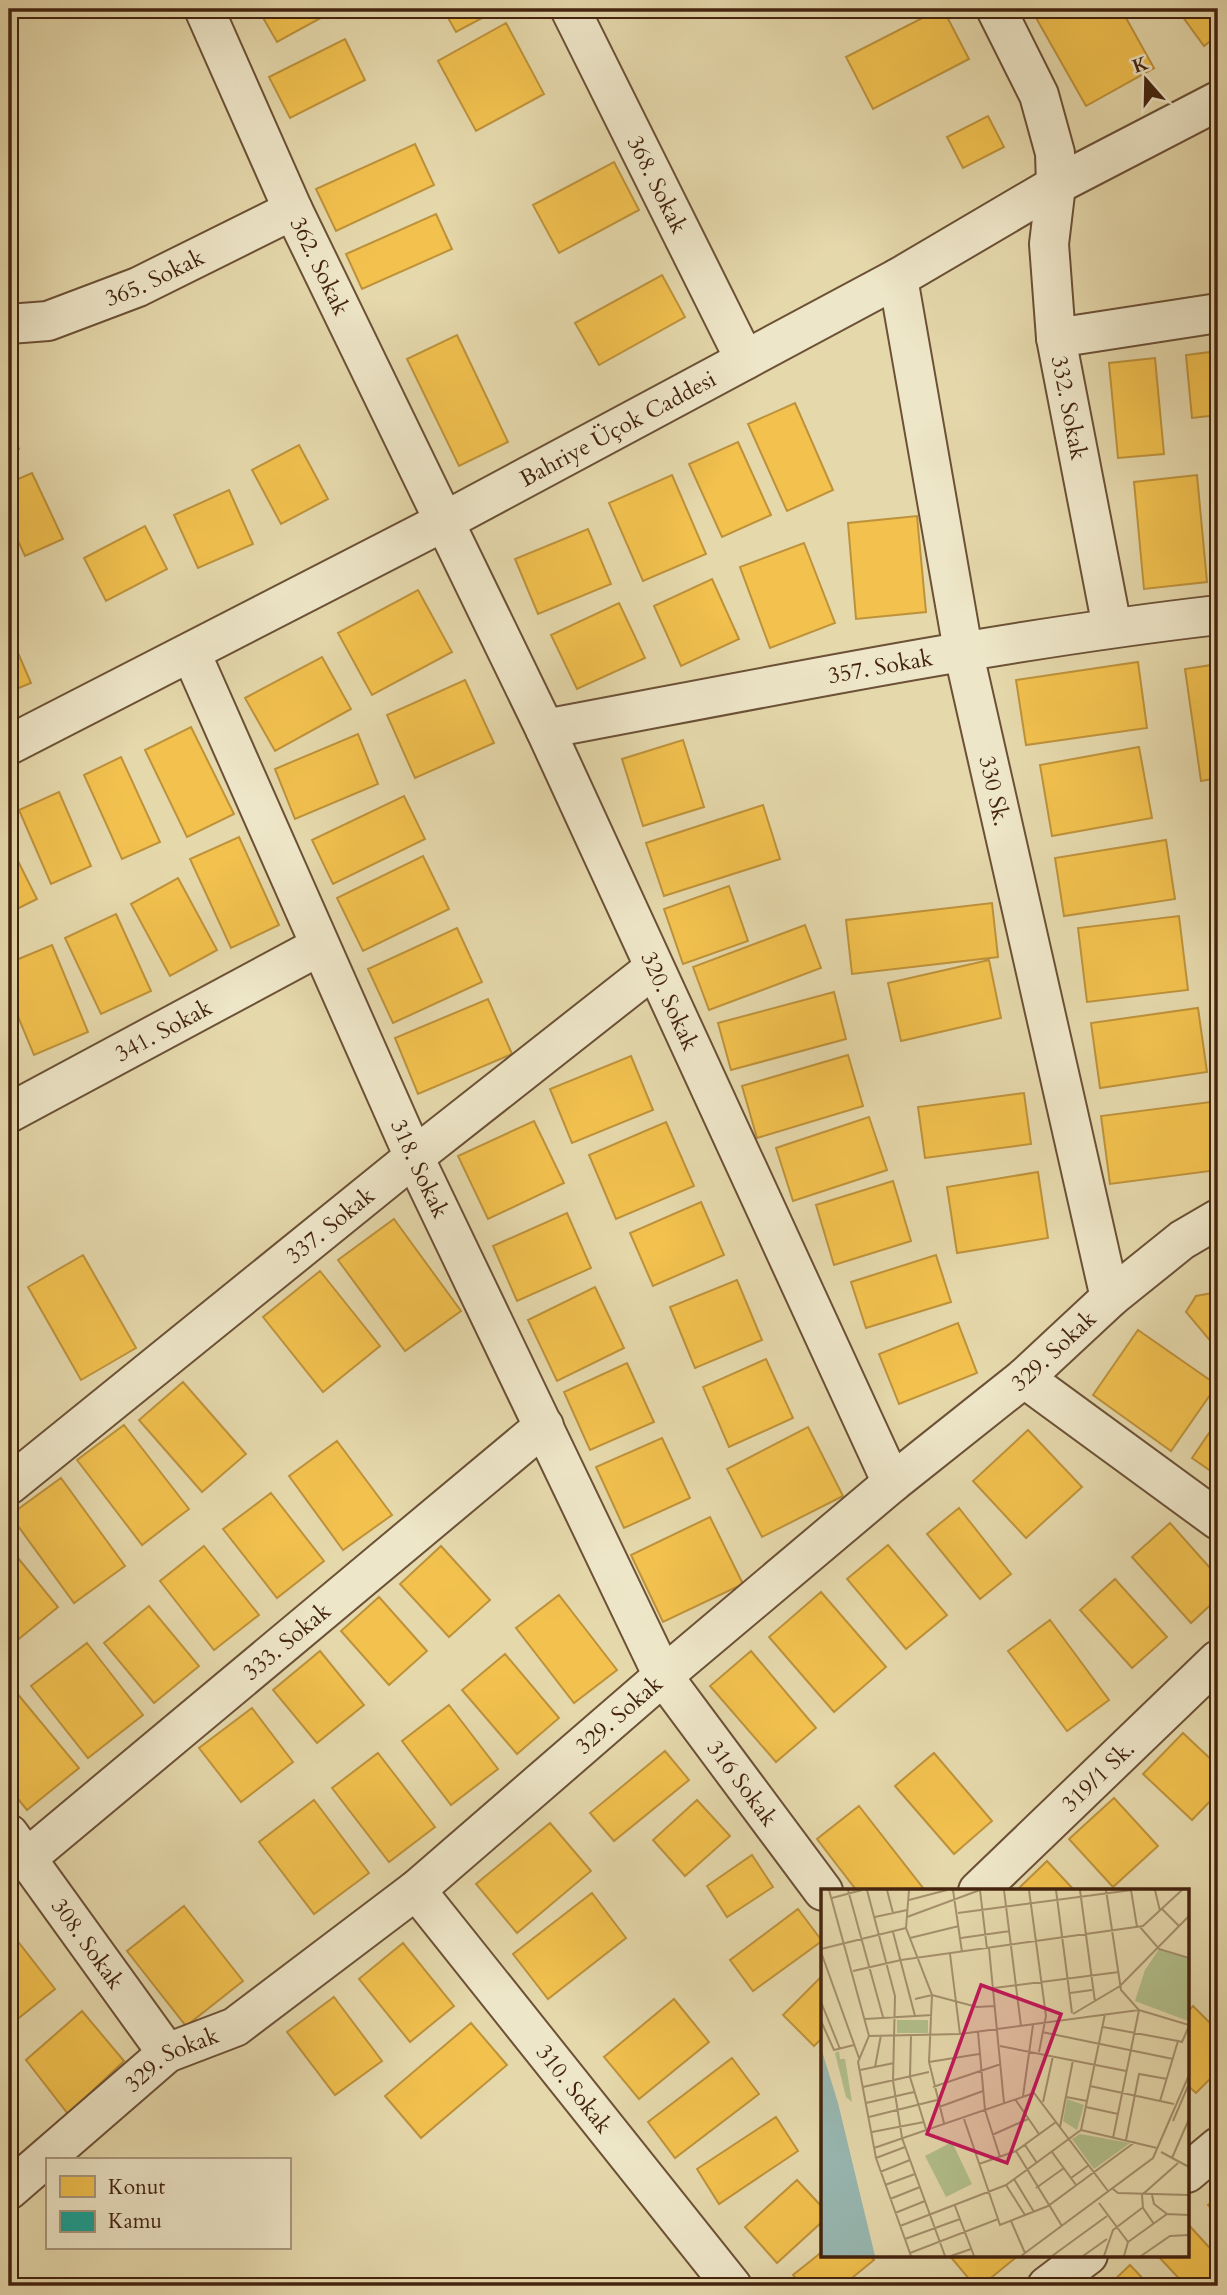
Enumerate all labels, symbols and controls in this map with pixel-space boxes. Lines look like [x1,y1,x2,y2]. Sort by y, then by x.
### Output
north arrow [1112,46,1182,116]
text: K [1129,50,1153,80]
street label: 368. Sokak [620,130,695,240]
street label: 362. Sokak [283,212,357,321]
street label: 365. Sokak [101,241,210,314]
street label: 332. Sokak [1044,353,1094,463]
street label: Bahriye Üçok Caddesi [514,363,722,494]
street label: 357. Sokak [825,642,936,691]
street label: 330 Sk. [971,753,1017,829]
street label: 320. Sokak [633,946,706,1056]
street label: 341. Sokak [109,992,218,1069]
street label: 318. Sokak [383,1114,456,1224]
street label: 337. Sokak [279,1180,382,1271]
street label: 329. Sokak [1005,1303,1104,1399]
street label: 333. Sokak [236,1595,338,1688]
street label: 329. Sokak [569,1668,670,1761]
street label: 316 Sokak [700,1734,785,1833]
street label: 319/1 Sk. [1055,1734,1141,1819]
inset map [821,1889,1188,2256]
street label: 308. Sokak [44,1892,132,1996]
street label: 329. Sokak [118,2020,224,2099]
street label: 310. Sokak [529,2038,620,2140]
legend [46,2158,290,2250]
text: Konut [108,2173,165,2202]
text: Kamu [108,2207,162,2236]

